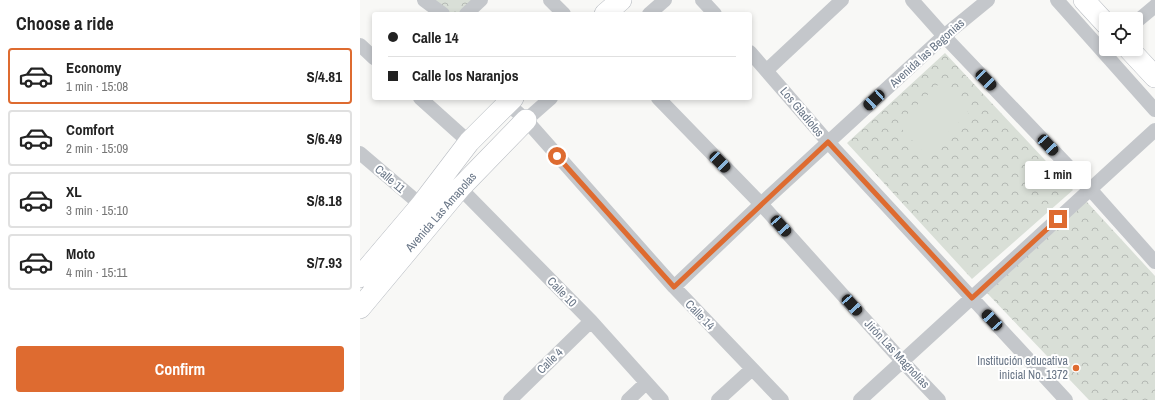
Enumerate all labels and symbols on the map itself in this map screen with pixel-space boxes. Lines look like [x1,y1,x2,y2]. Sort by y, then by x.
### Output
street label: Avenida las Begonias [885,15,968,92]
car [973,67,999,93]
street label: Los Gladiolos [777,84,828,140]
car [861,87,887,113]
car [1035,132,1061,158]
route start [548,147,566,165]
car [707,149,733,175]
street label: Calle 11 [371,161,409,197]
callout: 1 min [1025,161,1091,189]
street label: Avenida Las Amapolas [401,169,480,256]
route end [1049,210,1067,228]
car [769,213,793,239]
street label: Calle 10 [544,273,580,311]
car [840,292,864,318]
street label: Calle 14 [682,296,719,334]
car [979,307,1005,333]
street label: Jirón Las Magnolias [861,316,933,392]
street label: Calle 4 [533,344,567,377]
place label: Institución educativa inicial No. 1372 [977,353,1069,383]
marker: Institución educativa inicial No. 1372 [1071,363,1081,373]

